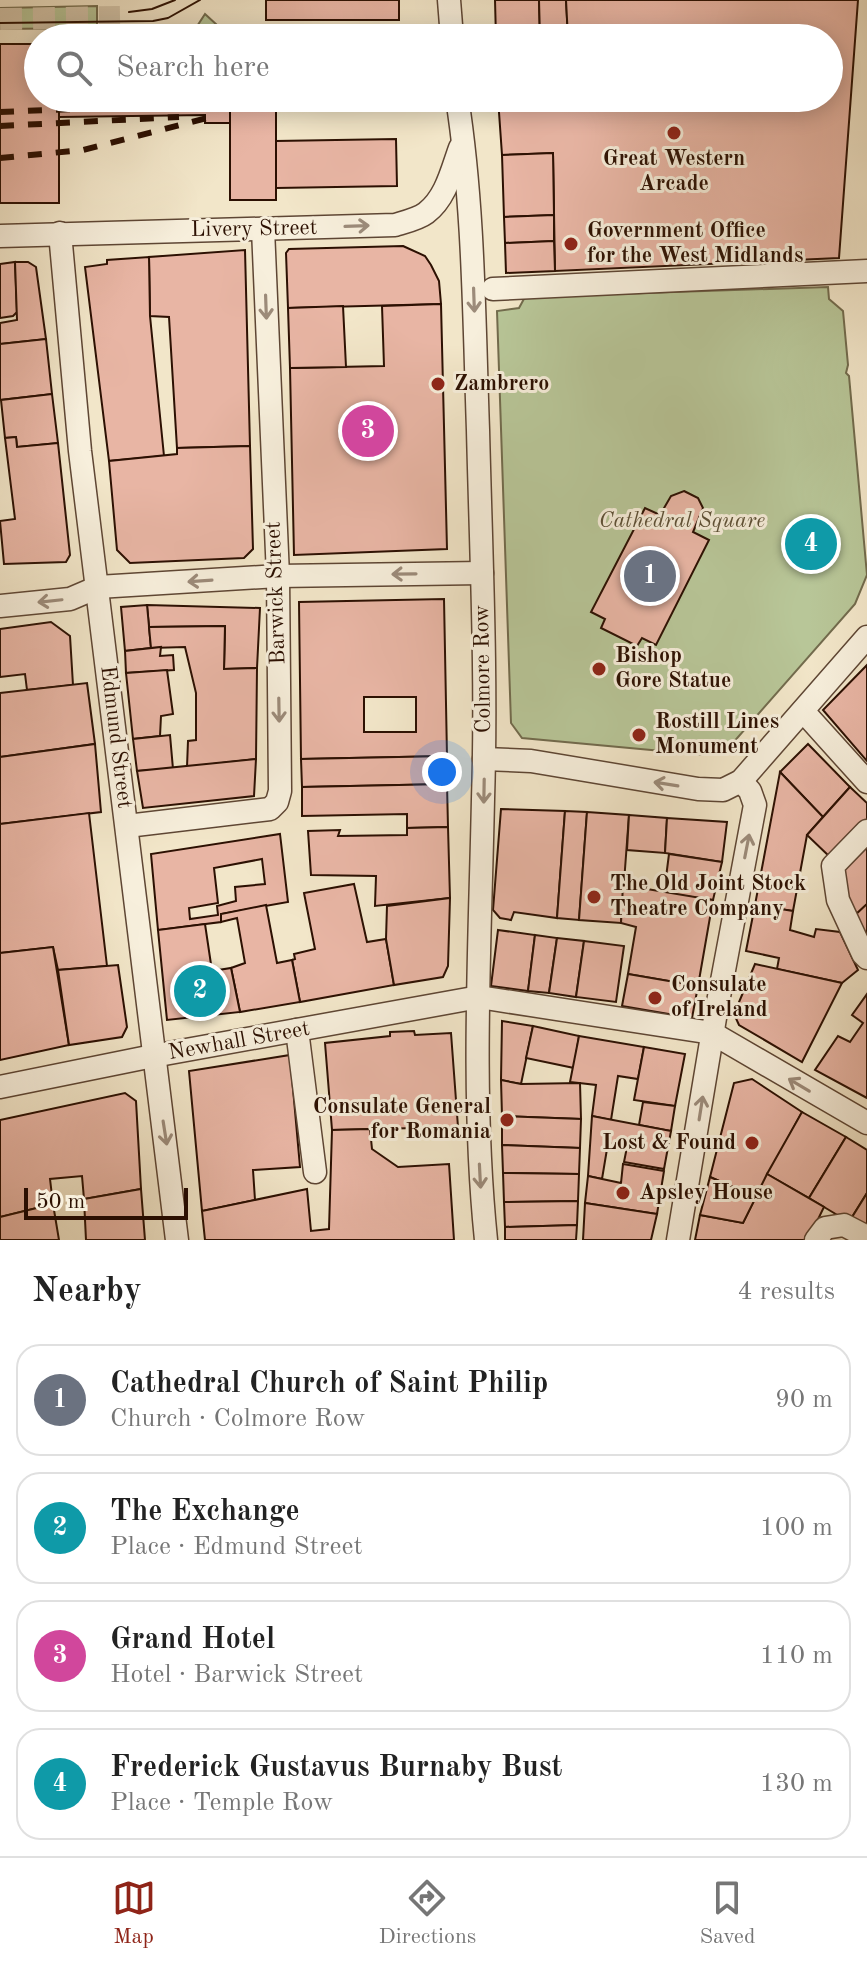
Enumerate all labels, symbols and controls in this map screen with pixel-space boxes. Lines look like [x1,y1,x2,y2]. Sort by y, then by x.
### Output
search box [24,24,843,112]
icon: search [52,46,96,90]
text: Search here [116,53,270,83]
marker: Great Western Arcade [665,124,683,142]
place label: Great Western Arcade [603,148,745,195]
street label: Livery Street [191,217,317,241]
one-way arrow [343,219,370,234]
place label: Government Office for the West Midlands [587,220,803,267]
marker: Government Office for the West Midlands [562,235,580,253]
one-way arrow [466,286,481,313]
one-way arrow [258,293,273,320]
place label: Zambrero [454,373,549,395]
marker: Zambrero [429,375,447,393]
pin: 3 [342,401,394,461]
park label: Cathedral Square [599,510,765,532]
pin: 4 [785,514,837,574]
street label: Barwick Street [263,521,289,665]
pin: 1 [624,546,676,606]
one-way arrow [391,566,418,582]
one-way arrow [187,574,214,589]
one-way arrow [37,593,64,608]
street label: Colmore Row [471,604,495,734]
place label: Bishop Gore Statue [615,645,731,692]
marker: Bishop Gore Statue [590,660,608,678]
street label: Edmund Street [96,664,136,810]
one-way arrow [271,696,287,723]
place label: Rostill Lines Monument [655,711,779,758]
marker: Rostill Lines Monument [630,726,648,744]
your location [422,752,462,792]
one-way arrow [654,775,679,790]
one-way arrow [476,777,491,804]
one-way arrow [740,834,755,860]
place label: The Old Joint Stock Theatre Company [610,873,806,920]
marker: The Old Joint Stock Theatre Company [585,888,603,906]
pin: 2 [174,961,226,1021]
place label: Consulate of Ireland [671,974,768,1021]
marker: Consulate of Ireland [646,989,664,1007]
street label: Newhall Street [167,1018,311,1064]
one-way arrow [788,1077,811,1093]
place label: Consulate General for Romania [313,1096,491,1143]
one-way arrow [694,1096,709,1121]
marker: Consulate General for Romania [498,1111,516,1129]
one-way arrow [158,1120,173,1145]
place label: Lost & Found [602,1132,736,1154]
marker: Lost & Found [743,1134,761,1152]
one-way arrow [473,1162,488,1189]
place label: Apsley House [639,1182,773,1204]
scale bar [24,1184,188,1220]
marker: Apsley House [614,1184,632,1202]
text: 50 m [36,1191,85,1213]
text: Nearby [32,1275,142,1309]
text: 4 results [737,1279,835,1305]
text: Cathedral Church of Saint Philip [110,1369,548,1399]
text: 1 [52,1387,68,1413]
text: 90 m [775,1387,833,1413]
text: Church · Colmore Row [110,1406,365,1432]
text: The Exchange [110,1497,300,1527]
text: 2 [52,1515,68,1541]
text: 100 m [760,1515,833,1541]
text: Place · Edmund Street [110,1534,363,1560]
text: Grand Hotel [110,1625,275,1655]
text: 3 [52,1643,68,1669]
text: 110 m [760,1643,833,1669]
text: Hotel · Barwick Street [110,1662,363,1688]
text: Frederick Gustavus Burnaby Bust [110,1753,562,1783]
text: 4 [52,1771,68,1797]
text: 130 m [760,1771,833,1797]
text: Place · Temple Row [110,1790,333,1816]
tab: Map [112,1876,156,1951]
tab: Directions [379,1876,476,1951]
tab: Saved [699,1876,755,1951]

